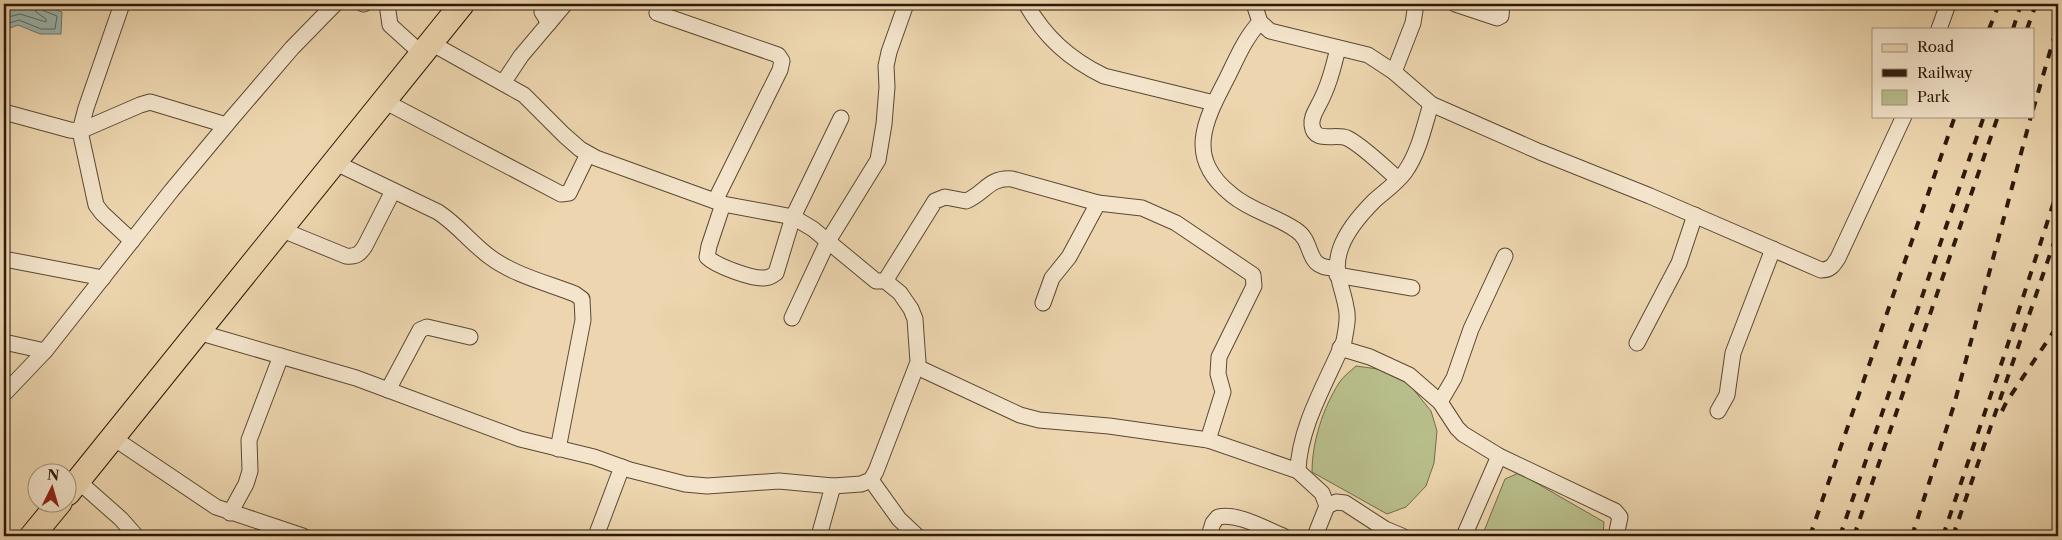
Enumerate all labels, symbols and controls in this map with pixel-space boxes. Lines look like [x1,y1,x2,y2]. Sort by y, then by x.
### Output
legend [1872,28,2034,118]
text: Road [1917,37,1954,56]
text: Railway [1917,63,1973,82]
text: Park [1917,87,1951,106]
north arrow [28,462,78,512]
text: N [46,466,60,485]

